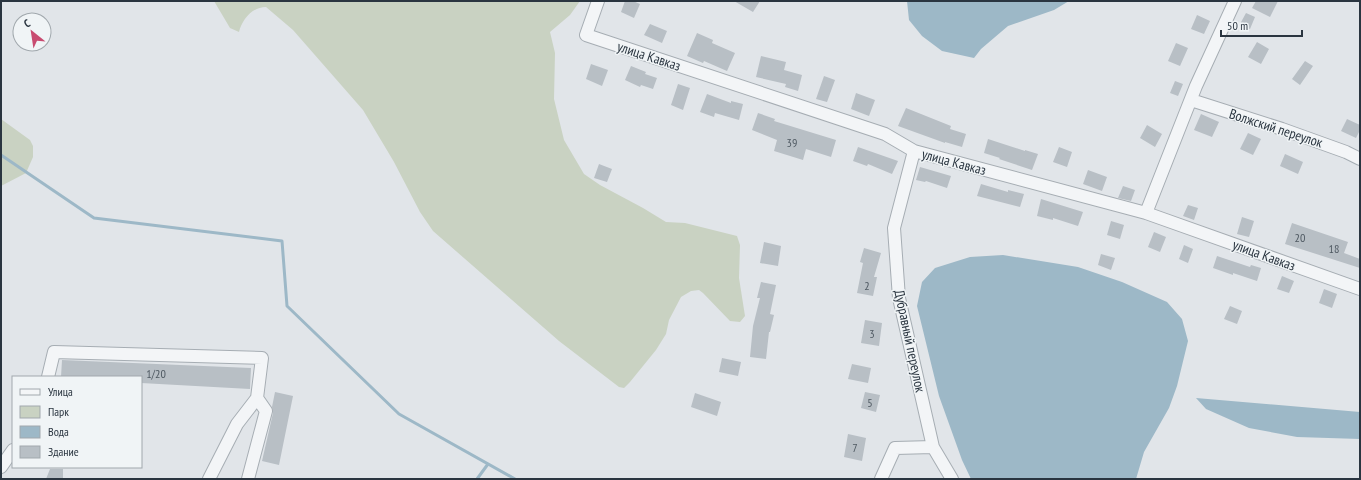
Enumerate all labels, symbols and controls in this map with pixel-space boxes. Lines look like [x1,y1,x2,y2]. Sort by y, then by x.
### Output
north arrow [12,12,52,52]
scale bar [1221,12,1302,38]
text: С [21,16,33,31]
text: 50 m [1227,18,1248,33]
street label: улица Кавказ [615,37,683,75]
street label: Волжский переулок [1227,104,1326,152]
house number: 39 [787,135,797,150]
street label: улица Кавказ [920,145,988,179]
house number: 20 [1295,230,1305,245]
street label: улица Кавказ [1230,235,1298,275]
house number: 18 [1329,241,1339,256]
house number: 2 [864,278,870,293]
street label: Дубравный переулок [890,288,930,394]
house number: 3 [869,326,875,341]
house number: 1/20 [146,366,166,381]
legend [12,376,142,468]
text: Улица [48,384,73,399]
house number: 5 [867,395,873,410]
text: Парк [48,404,69,419]
text: Вода [48,424,69,439]
house number: 7 [852,440,858,455]
text: Здание [48,444,79,459]

